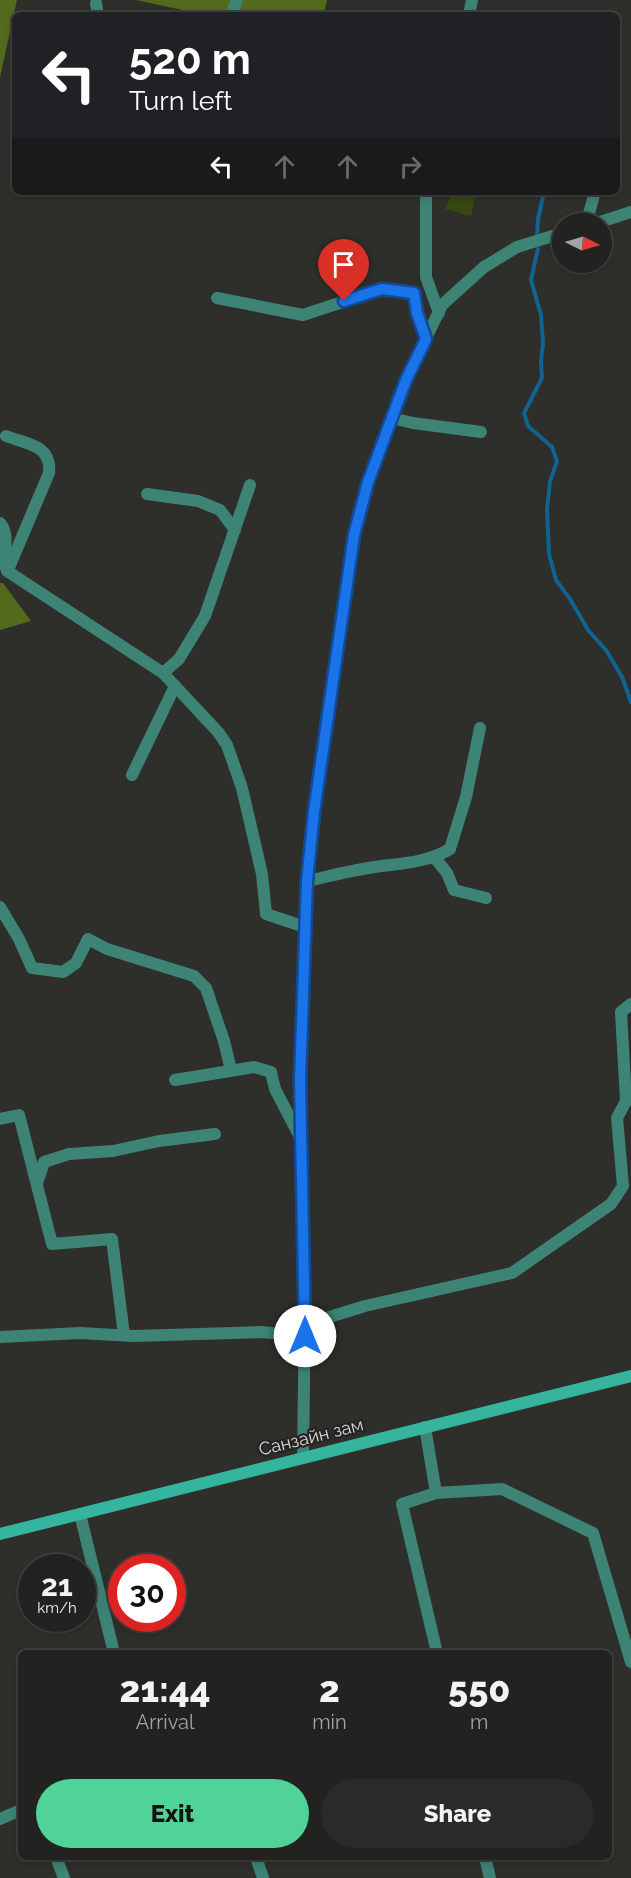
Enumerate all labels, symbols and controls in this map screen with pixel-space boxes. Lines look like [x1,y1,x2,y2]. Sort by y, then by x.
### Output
text: 520 m [129,35,251,84]
icon: left [30,36,108,114]
text: Turn left [129,85,232,116]
icon: left [205,150,238,183]
icon: ahead [268,150,301,183]
icon: ahead [331,150,364,183]
icon: right [394,150,427,183]
north arrow [552,213,612,273]
map controls [552,213,612,273]
pin [318,239,369,301]
icon: arrive [327,248,360,281]
position arrow [273,1304,337,1368]
street label: Санзайн зам [256,1413,365,1460]
speed limit sign: 30 [108,1554,186,1632]
text: 21 [41,1568,73,1603]
text: km/h [37,1599,77,1617]
text: 21:44 [120,1668,211,1710]
text: 2 [319,1668,340,1710]
text: 550 [448,1668,510,1710]
text: Arrival [136,1710,194,1734]
text: min [312,1710,347,1734]
text: m [470,1710,488,1734]
button: Exit [36,1779,309,1848]
button: Share [321,1779,594,1848]

